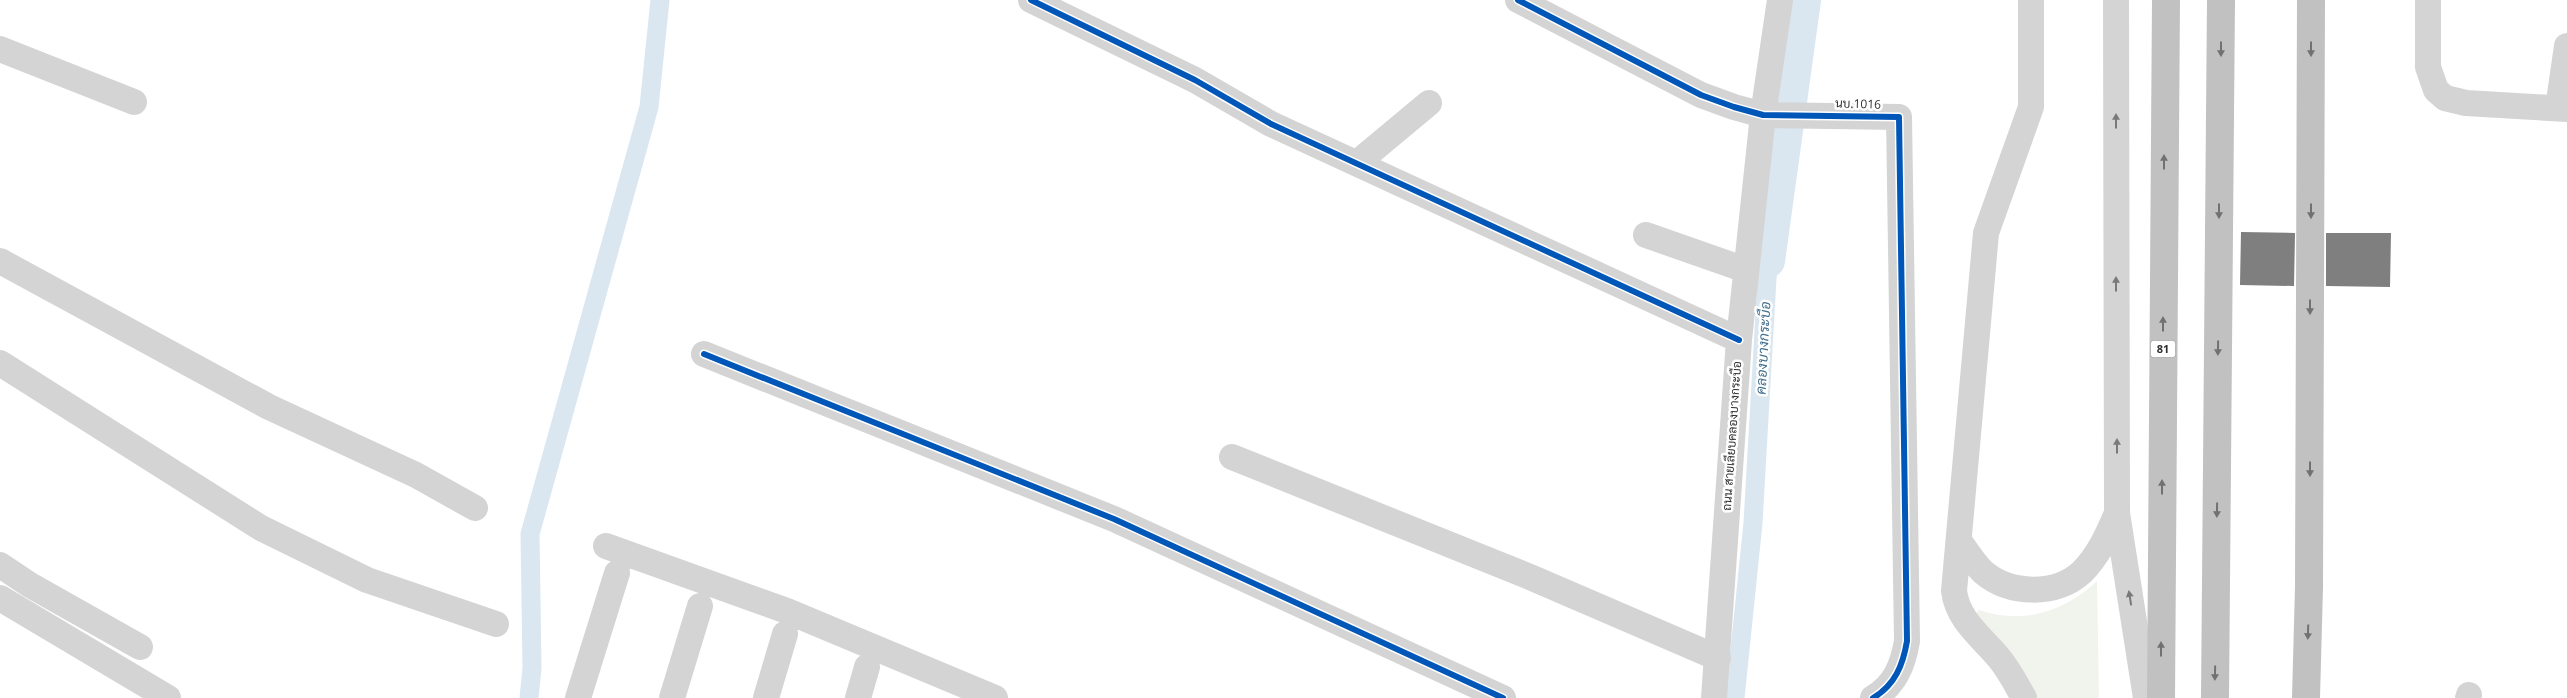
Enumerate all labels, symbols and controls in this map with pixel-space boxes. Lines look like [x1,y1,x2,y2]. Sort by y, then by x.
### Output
one-way arrow [2217,41,2225,57]
one-way arrow [2307,41,2315,57]
street label: นบ.1016 [1835,94,1881,113]
one-way arrow [2112,113,2120,129]
one-way arrow [2161,154,2169,170]
one-way arrow [2215,203,2223,219]
one-way arrow [2306,203,2314,219]
one-way arrow [2112,276,2120,292]
one-way arrow [2306,299,2314,315]
water label: คลองบางกระบือ [1751,301,1774,395]
one-way arrow [2159,316,2167,332]
road number: 81 [2150,340,2176,358]
one-way arrow [2214,340,2222,356]
street label: ถนน สายเลียบคลองบางกระบือ [1718,361,1745,511]
one-way arrow [2113,438,2121,454]
one-way arrow [2306,462,2314,478]
one-way arrow [2158,479,2166,495]
one-way arrow [2213,503,2221,519]
one-way arrow [2126,590,2134,606]
one-way arrow [2304,624,2312,640]
one-way arrow [2157,641,2165,657]
one-way arrow [2211,665,2219,681]

